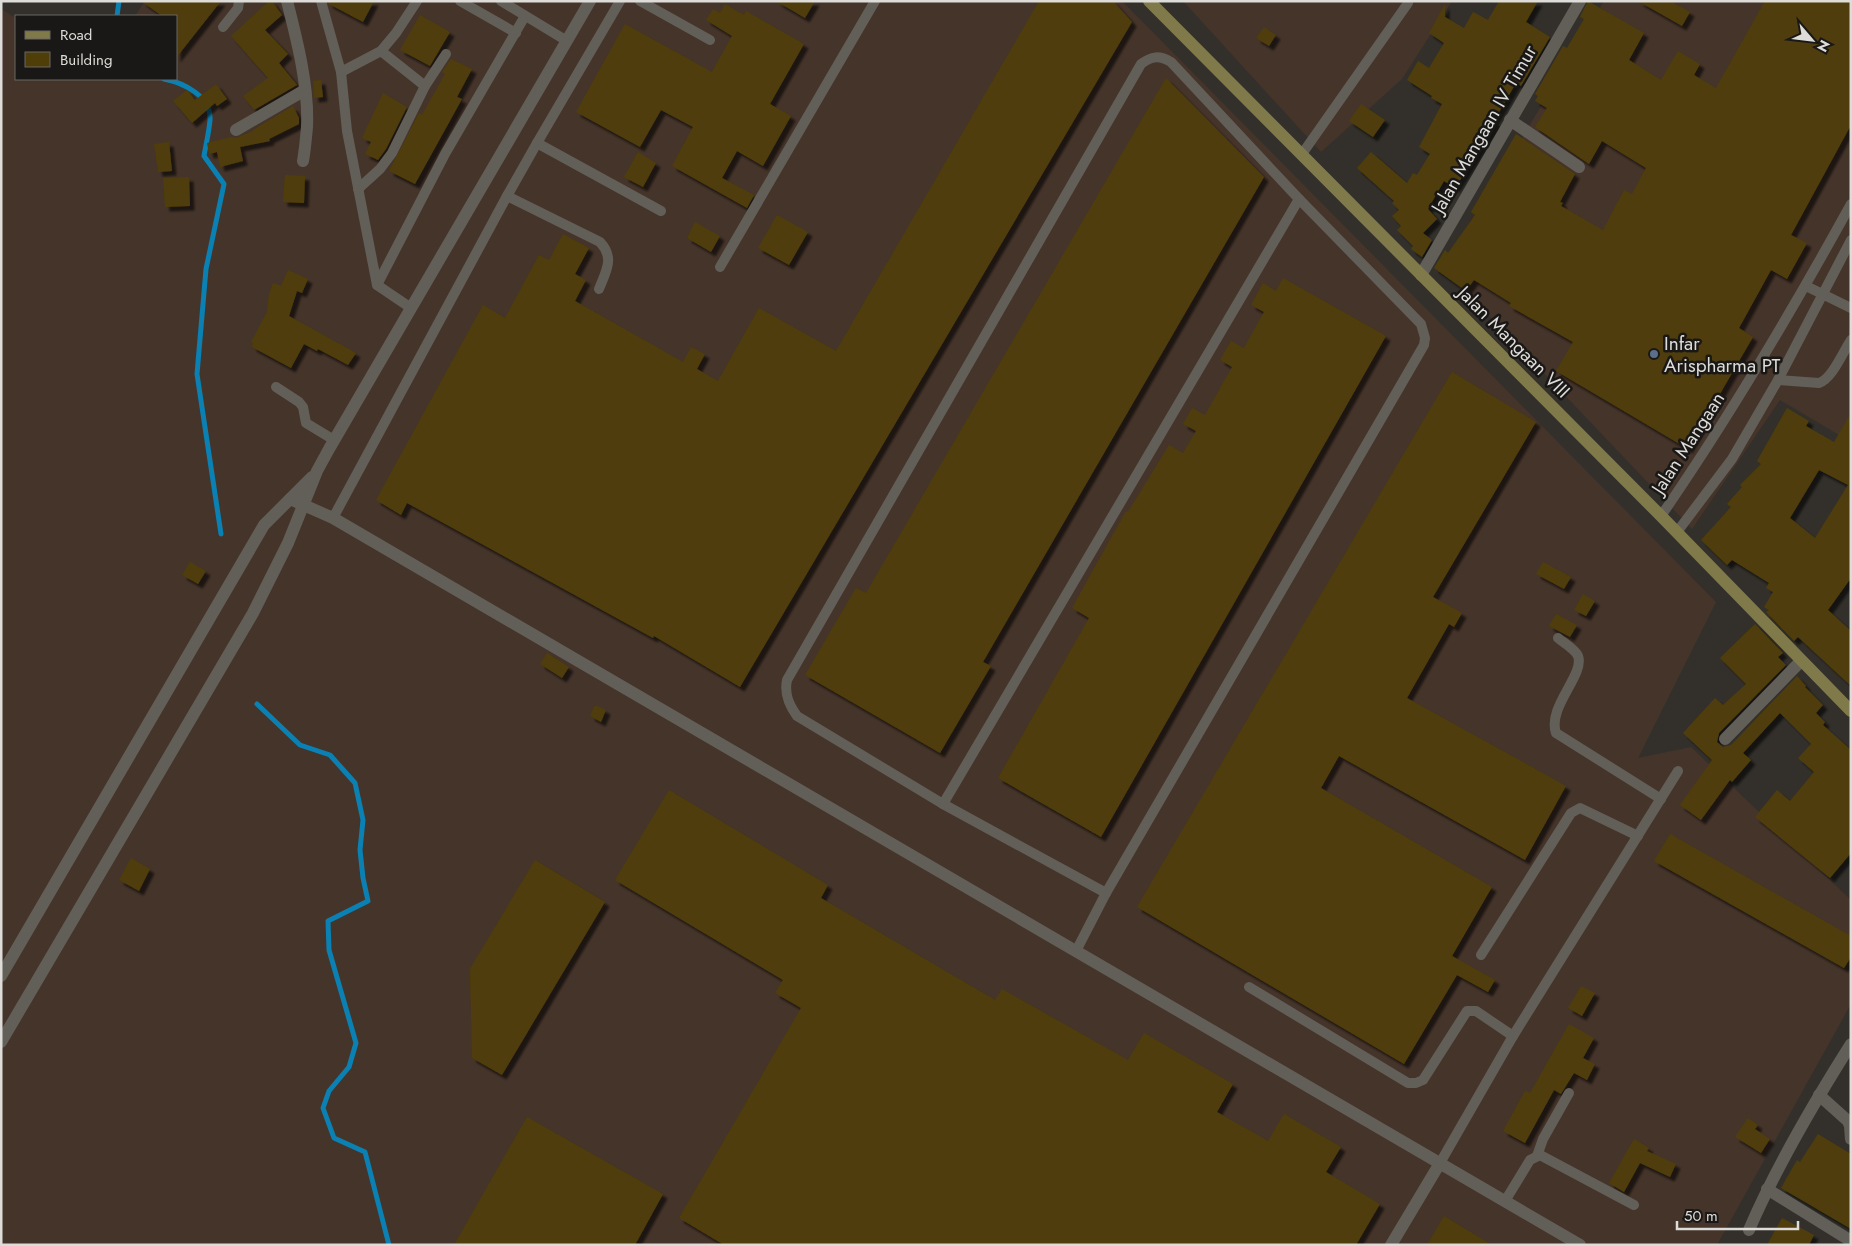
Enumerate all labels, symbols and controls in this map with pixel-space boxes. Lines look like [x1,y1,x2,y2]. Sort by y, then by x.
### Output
legend [15,15,178,80]
north arrow [1787,15,1837,65]
text: Road [60,24,92,46]
text: N [1812,36,1835,56]
street label: Jalan Mangaan IV Timur [1423,39,1543,221]
text: Building [60,49,112,71]
street label: Jalan Mangaan VIII [1450,278,1576,404]
place label: Infar Arispharma PT [1664,330,1781,379]
marker: Infar Arispharma PT [1648,348,1660,360]
street label: Jalan Mangaan [1643,387,1731,502]
scale bar [1677,1198,1798,1230]
text: 50 m [1684,1205,1718,1227]

